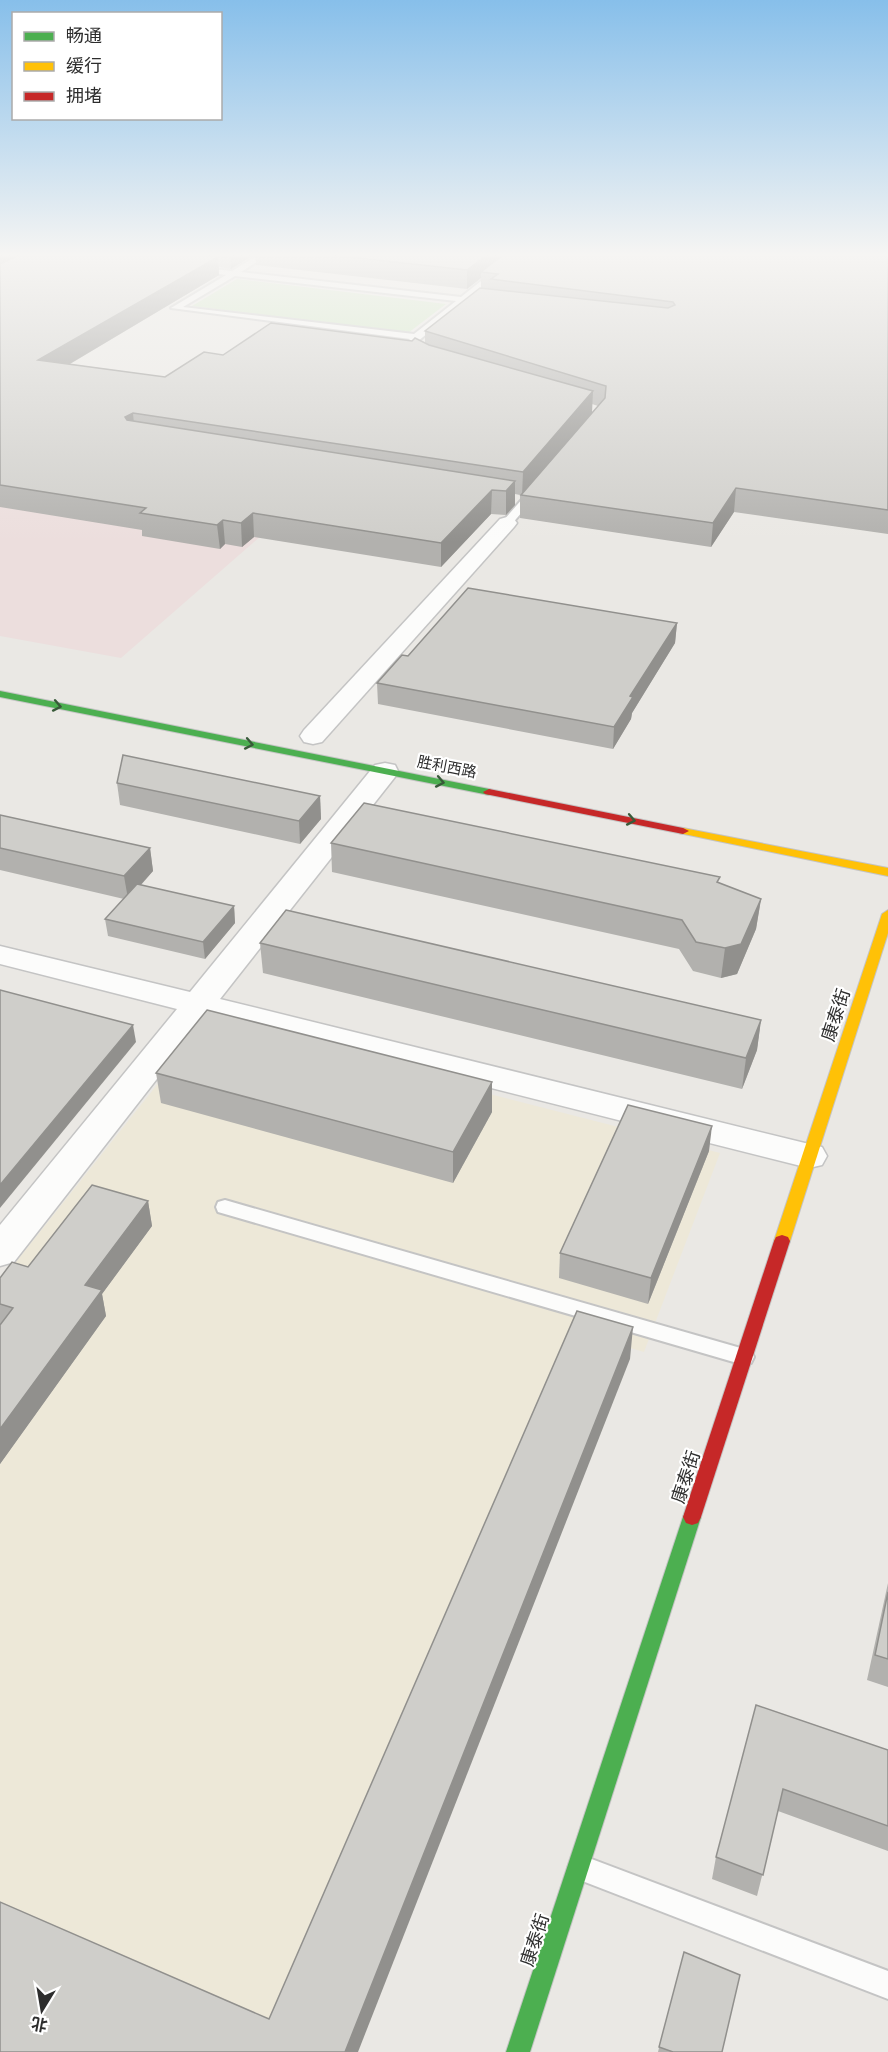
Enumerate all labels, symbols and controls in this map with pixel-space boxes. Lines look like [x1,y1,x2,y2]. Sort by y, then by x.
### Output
legend [12,12,222,120]
text: 畅通 [66,24,102,48]
text: 缓行 [66,54,102,78]
text: 拥堵 [66,84,102,108]
one-way arrow [52,699,62,712]
one-way arrow [243,737,253,750]
street label: 胜利西路 [416,751,478,783]
one-way arrow [434,775,444,788]
one-way arrow [626,813,636,826]
street label: 康泰街 [816,986,856,1044]
street label: 康泰街 [666,1448,706,1506]
street label: 康泰街 [515,1911,555,1969]
north arrow [12,1980,72,2040]
text: 北 [29,2012,49,2036]

